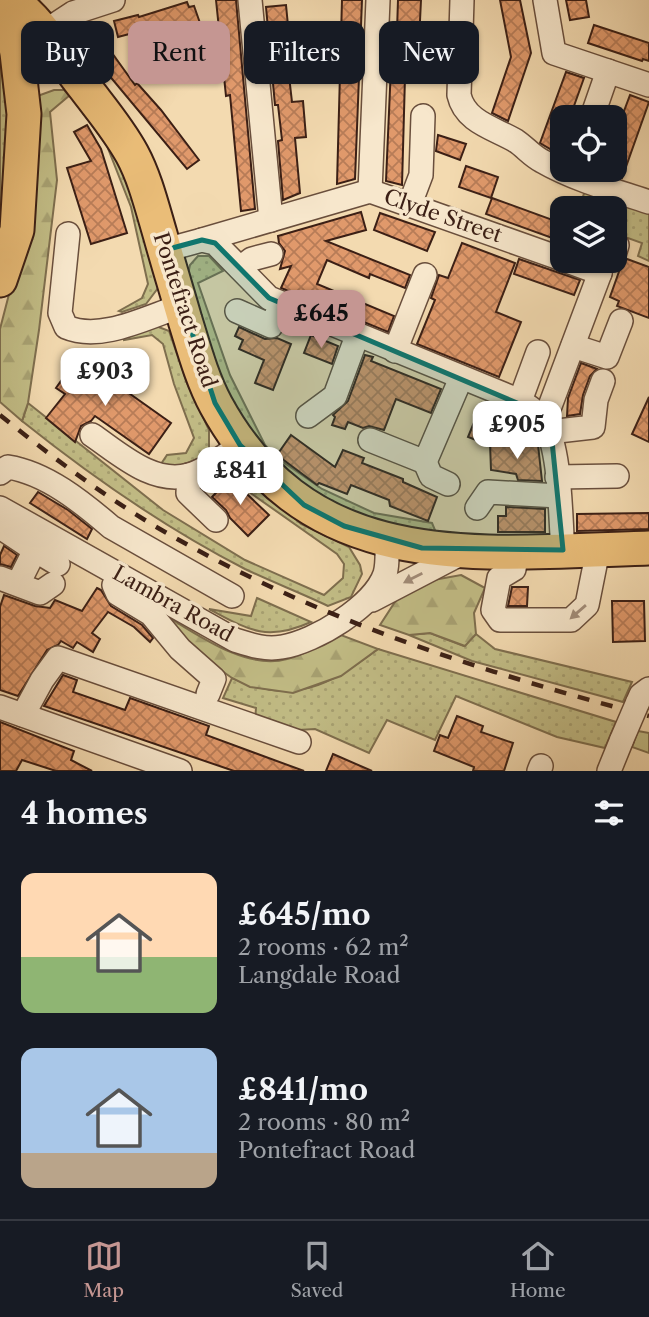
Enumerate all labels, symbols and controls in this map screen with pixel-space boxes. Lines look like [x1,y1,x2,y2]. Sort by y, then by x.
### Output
chip: Buy [21,21,114,84]
chip: Rent [128,21,230,84]
chip: Filters [244,21,365,84]
chip: New [379,21,479,84]
map controls [550,105,627,273]
button: locate [550,105,627,182]
street label: Clyde Street [381,184,506,248]
button: layers [550,196,627,273]
street label: Pontefract Road [149,229,222,391]
pin: £645 [280,290,362,350]
text: £645 [293,299,349,327]
pin: £903 [64,348,146,408]
text: £903 [77,357,133,385]
pin: £905 [476,402,558,461]
text: £905 [489,410,545,438]
pin: £841 [199,448,281,507]
text: £841 [213,456,267,484]
street label: Lambra Road [109,560,238,647]
one-way arrow [403,573,423,584]
one-way arrow [569,604,587,620]
icon: filters [590,794,628,832]
text: 4 homes [21,795,148,832]
text: £645/mo [238,896,371,933]
icon: home [77,901,161,985]
text: 2 rooms · 62 m² [238,933,409,961]
text: Langdale Road [238,961,400,989]
text: £841/mo [238,1071,368,1108]
icon: home [77,1076,161,1160]
text: 2 rooms · 80 m² [238,1108,410,1136]
text: Pontefract Road [238,1136,415,1164]
tab: Map [83,1237,124,1302]
tab: Saved [291,1237,343,1302]
tab: Home [510,1237,566,1302]

